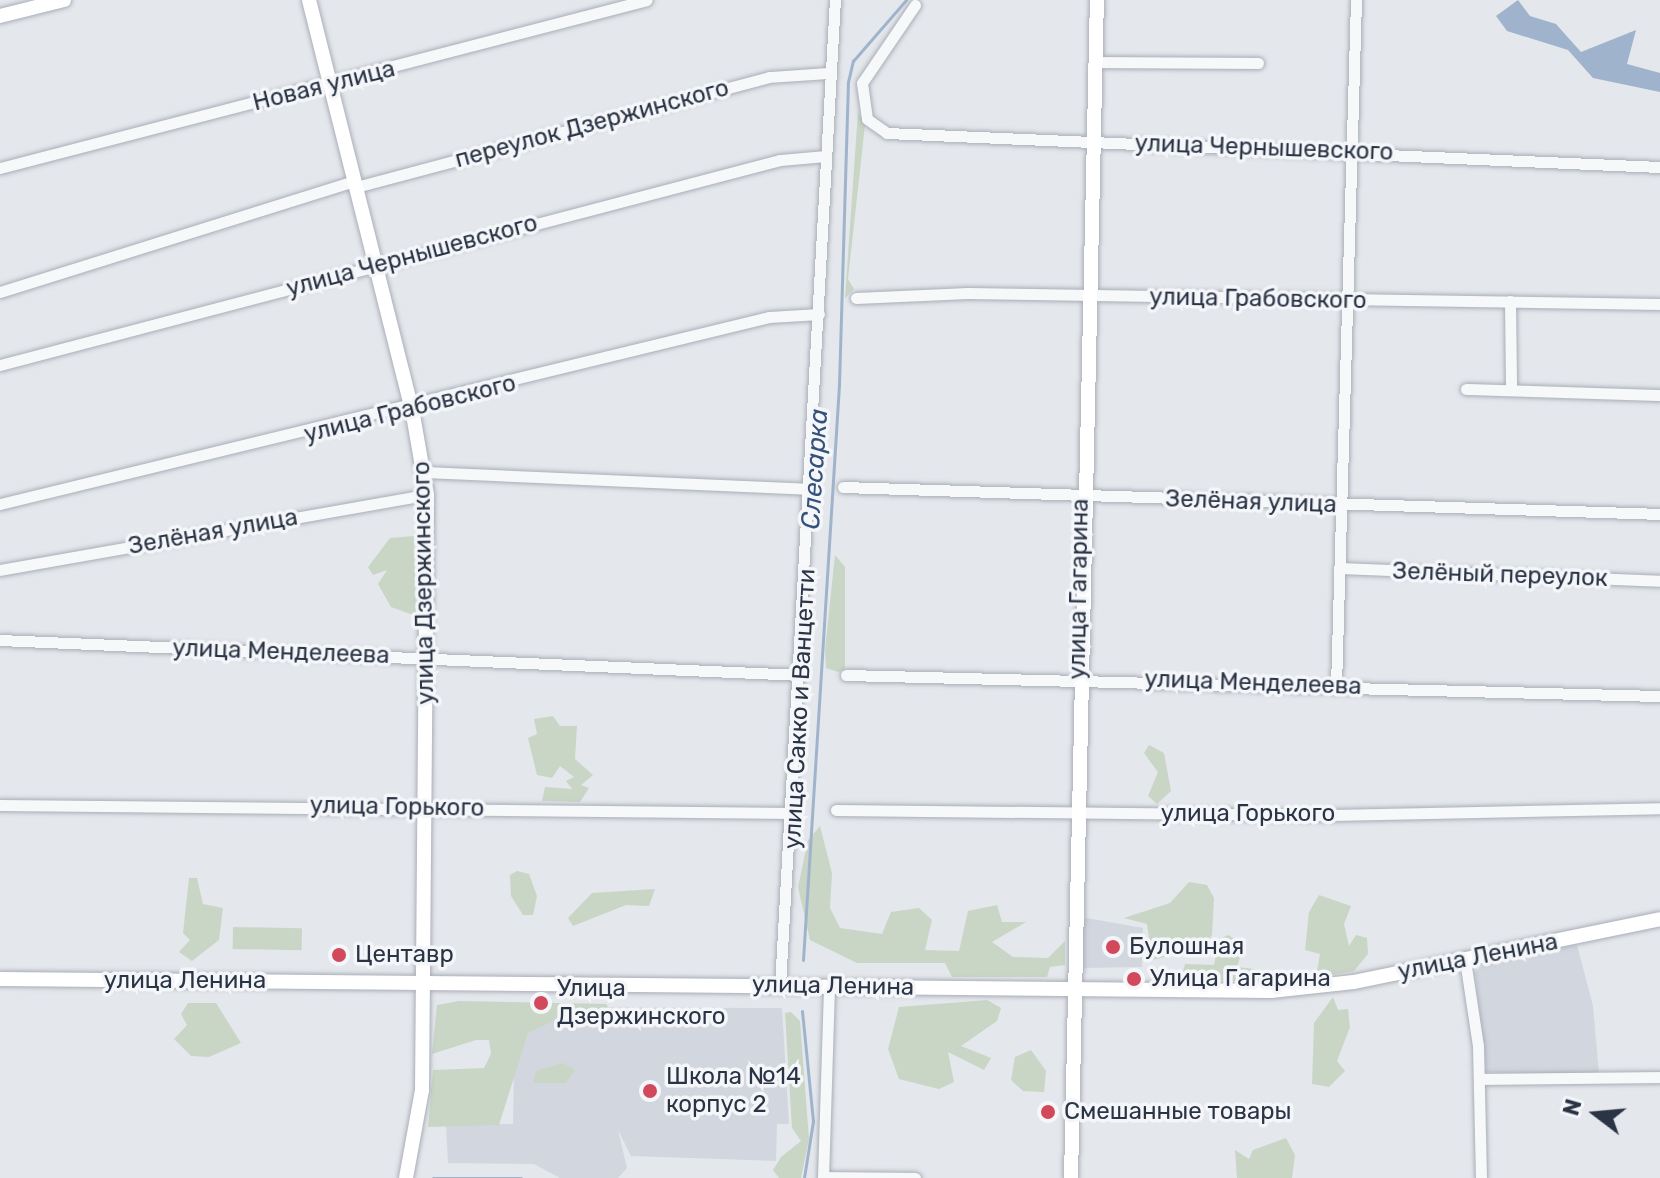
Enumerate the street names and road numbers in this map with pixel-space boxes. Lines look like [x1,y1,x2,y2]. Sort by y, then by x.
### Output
street label: Новая улица [250,54,398,118]
street label: переулок Дзержинского [452,74,732,174]
street label: улица Чернышевского [1134,129,1394,167]
street label: улица Чернышевского [283,209,541,303]
street label: улица Грабовского [1149,283,1367,315]
street label: улица Грабовского [301,369,519,449]
street label: улица Дзержинского [407,461,441,705]
street label: Зелёная улица [1165,485,1337,519]
street label: улица Гагарина [1063,498,1095,680]
street label: Зелёная улица [126,503,300,561]
street label: Зелёный переулок [1392,557,1608,593]
street label: улица Сакко и Ванцетти [778,568,822,850]
street label: улица Менделеева [172,634,390,670]
street label: улица Менделеева [1144,665,1362,701]
street label: улица Горького [310,791,484,823]
street label: улица Горького [1161,800,1335,828]
street label: улица Ленина [1396,927,1560,987]
street label: улица Ленина [104,967,266,995]
street label: улица Ленина [752,970,914,1002]

